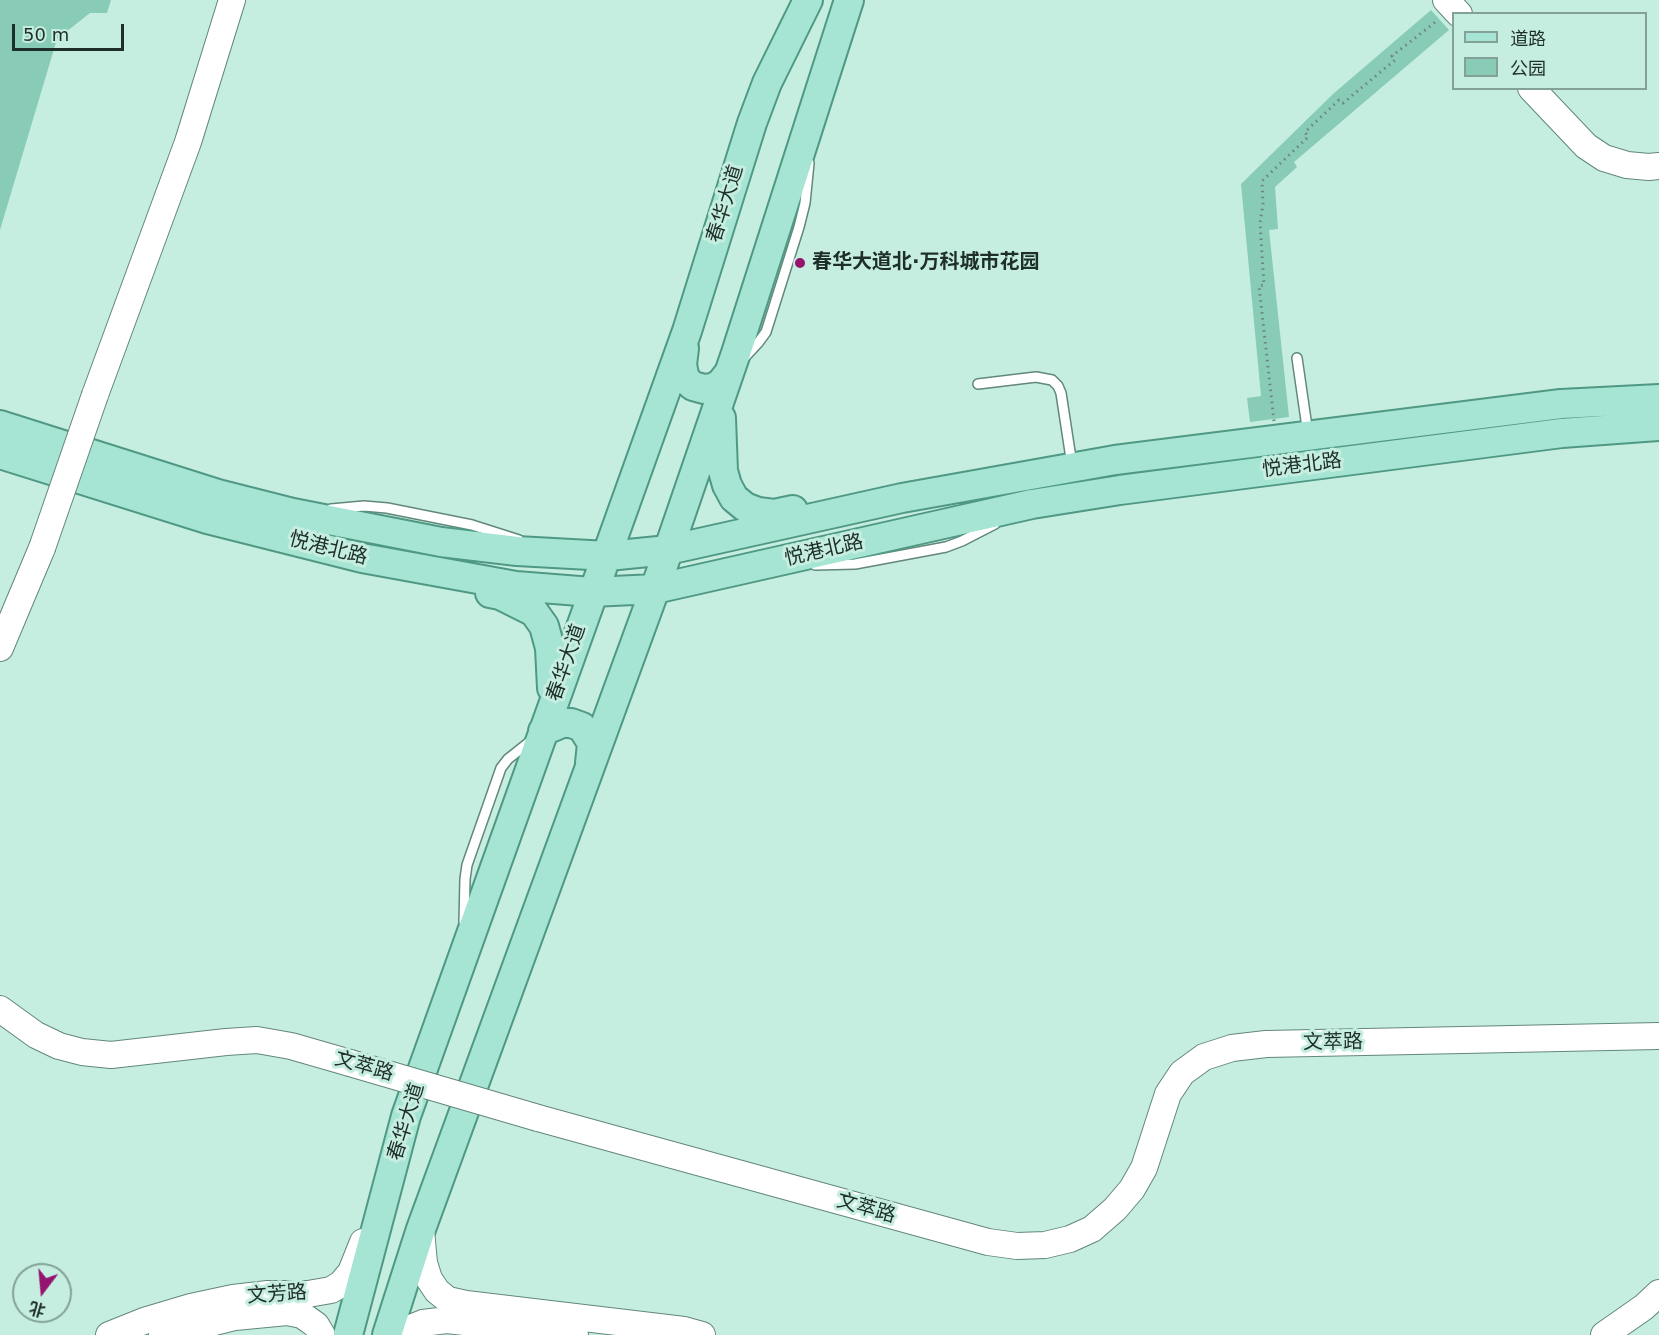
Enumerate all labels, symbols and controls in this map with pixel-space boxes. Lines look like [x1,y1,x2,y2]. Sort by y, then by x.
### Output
scale bar [15,12,128,50]
legend [1452,12,1647,90]
text: 50 m [23,24,69,45]
text: 道路 [1510,28,1546,49]
text: 公园 [1510,58,1546,79]
street label: 春华大道 [703,162,749,246]
place label: 春华大道北·万科城市花园 [812,251,1040,275]
marker: 春华大道北·万科城市花园 [793,256,807,270]
street label: 悦港北路 [1261,449,1343,483]
street label: 悦港北路 [286,528,370,570]
street label: 悦港北路 [782,530,866,572]
street label: 春华大道 [543,621,591,705]
street label: 文萃路 [1303,1030,1363,1056]
street label: 文萃路 [332,1047,396,1087]
street label: 春华大道 [384,1080,430,1164]
street label: 文萃路 [834,1189,898,1229]
north arrow [12,1263,72,1323]
street label: 文芳路 [246,1281,308,1309]
text: 北 [27,1298,48,1320]

